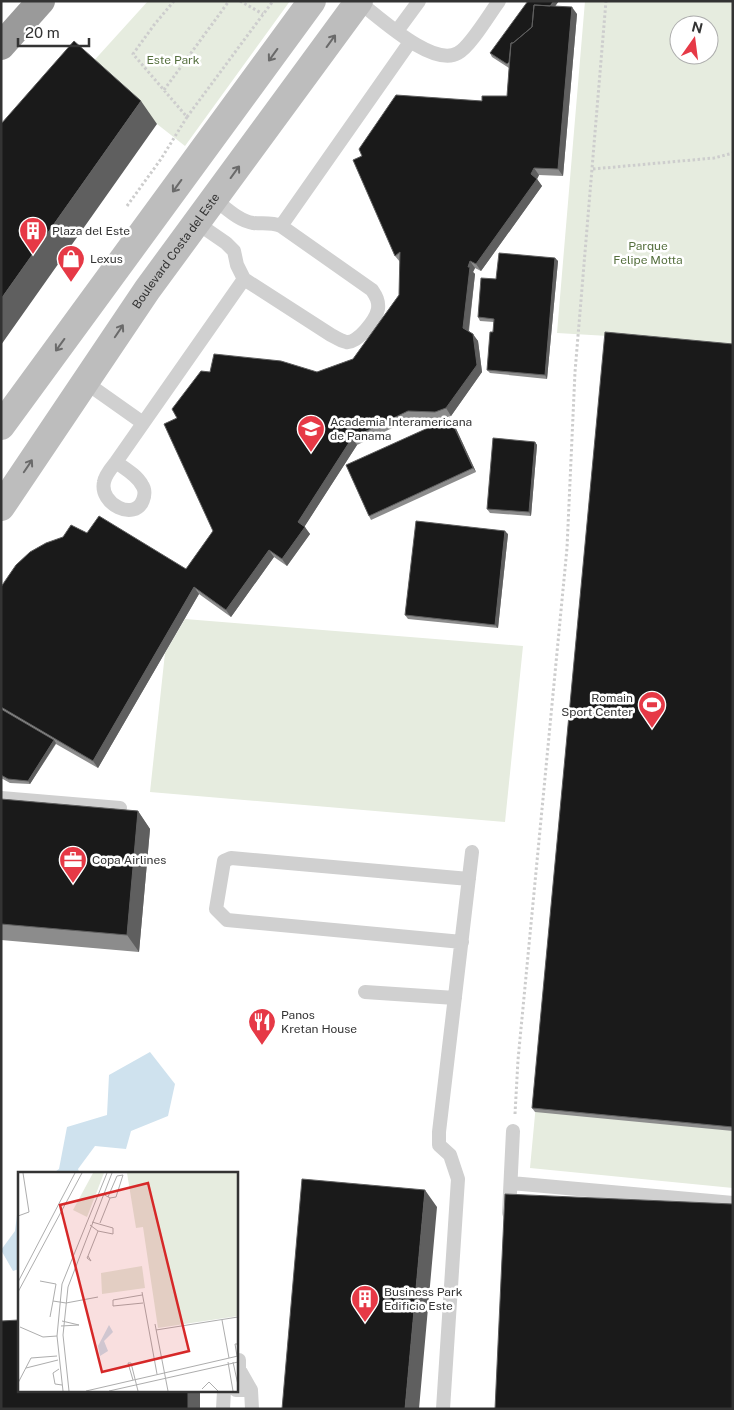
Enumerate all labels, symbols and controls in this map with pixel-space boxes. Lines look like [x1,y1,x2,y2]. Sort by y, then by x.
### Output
scale bar [18,15,89,47]
north arrow [669,15,719,65]
text: N [690,18,704,36]
text: 20 m [25,24,60,41]
one-way arrow [326,34,336,48]
one-way arrow [267,48,278,61]
park label: Este Park [147,53,200,67]
one-way arrow [230,165,240,179]
one-way arrow [171,179,182,192]
street label: Boulevard Costa del Este [129,190,223,312]
building icon: Plaza del Este [18,216,48,255]
place label: Plaza del Este [52,224,130,238]
park label: Parque Felipe Motta [613,239,683,267]
shop icon: Lexus [56,244,86,283]
place label: Lexus [90,252,123,266]
one-way arrow [114,325,124,339]
one-way arrow [55,338,65,352]
school or university icon: Academia Interamericana de Panama [296,414,326,453]
place label: Academia Interamericana de Panama [330,415,472,443]
one-way arrow [23,460,33,474]
sports icon: Romain Sport Center [637,690,667,729]
place label: Romain Sport Center [561,691,633,719]
office icon: Copa Airlines [58,845,88,884]
place label: Copa Airlines [92,853,166,867]
restaurant icon: Panos Kretan House [247,1007,277,1046]
place label: Panos Kretan House [281,1008,357,1036]
inset map [18,1172,238,1392]
building icon: Business Park Edificio Este [350,1284,380,1323]
place label: Business Park Edificio Este [384,1285,463,1313]

